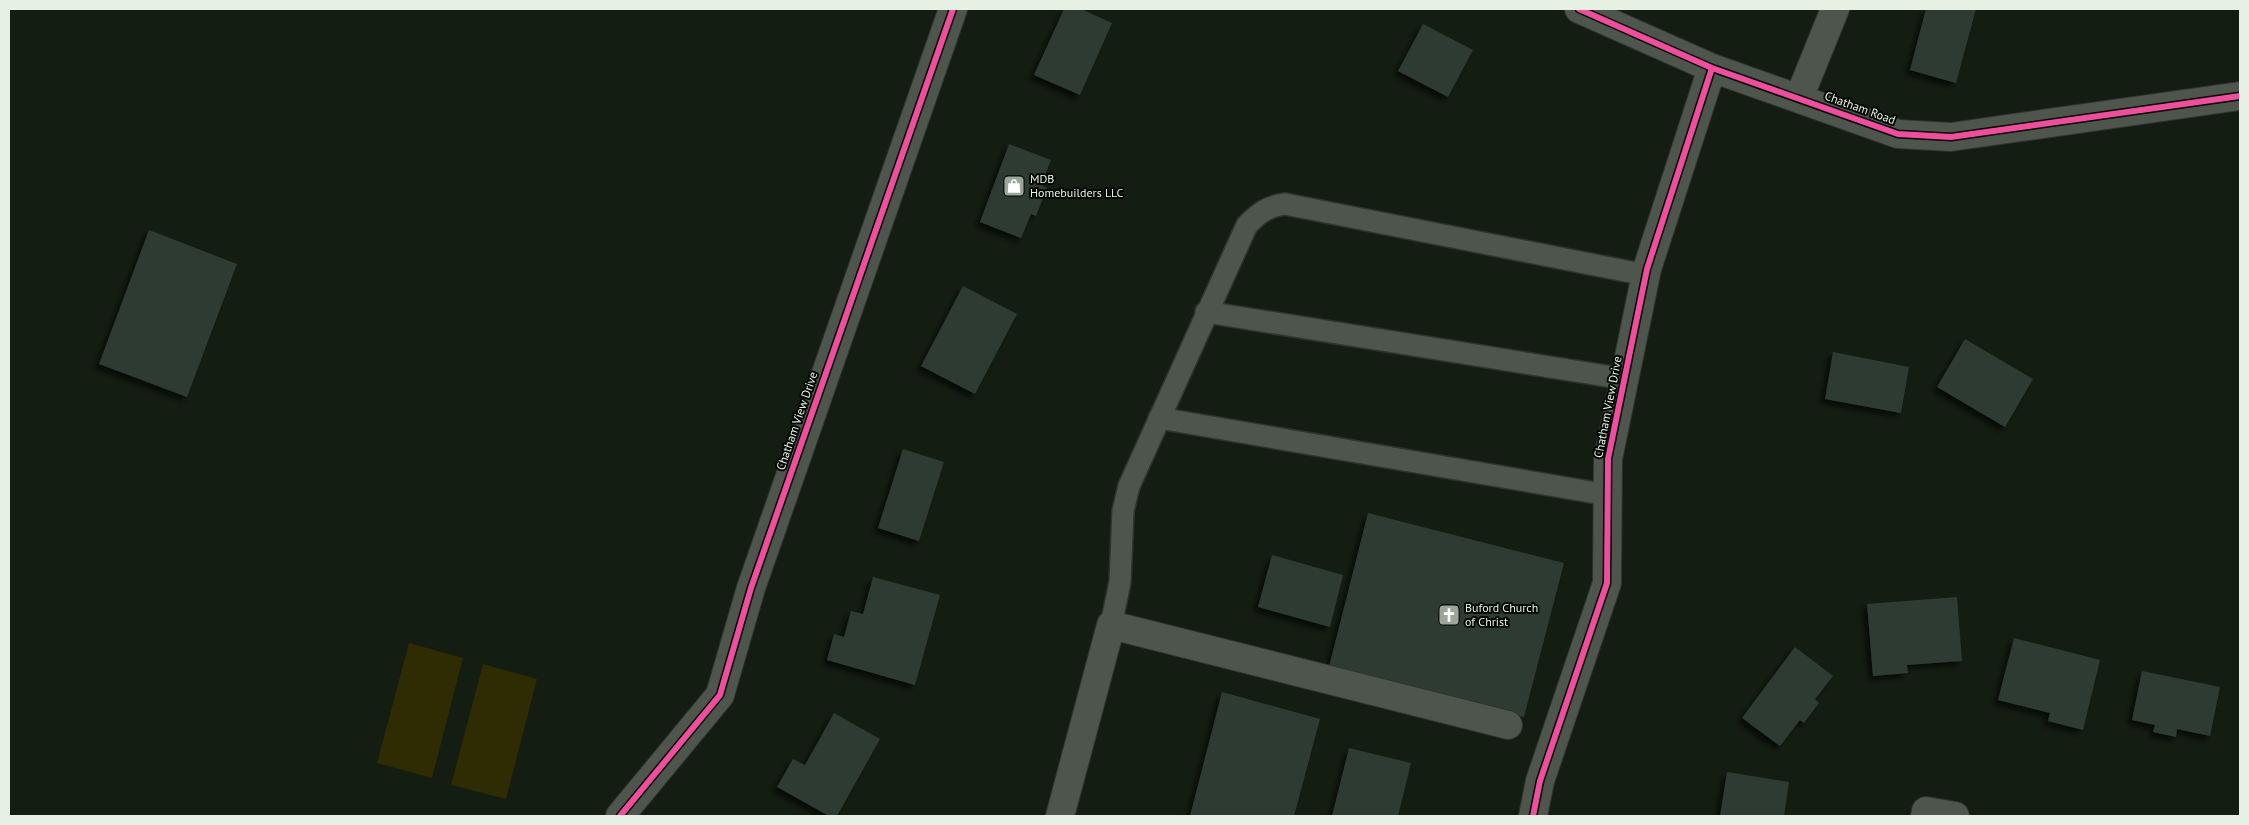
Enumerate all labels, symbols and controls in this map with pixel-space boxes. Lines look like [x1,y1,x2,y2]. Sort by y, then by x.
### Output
street label: Chatham Road [1823,88,1898,127]
place label: MDB Homebuilders LLC [1030,171,1124,200]
shop icon: MDB Homebuilders LLC [1002,174,1026,198]
street label: Chatham View Drive [1590,355,1625,459]
street label: Chatham View Drive [773,370,820,472]
place label: Buford Church of Christ [1465,600,1538,629]
church icon: Buford Church of Christ [1437,603,1461,627]

